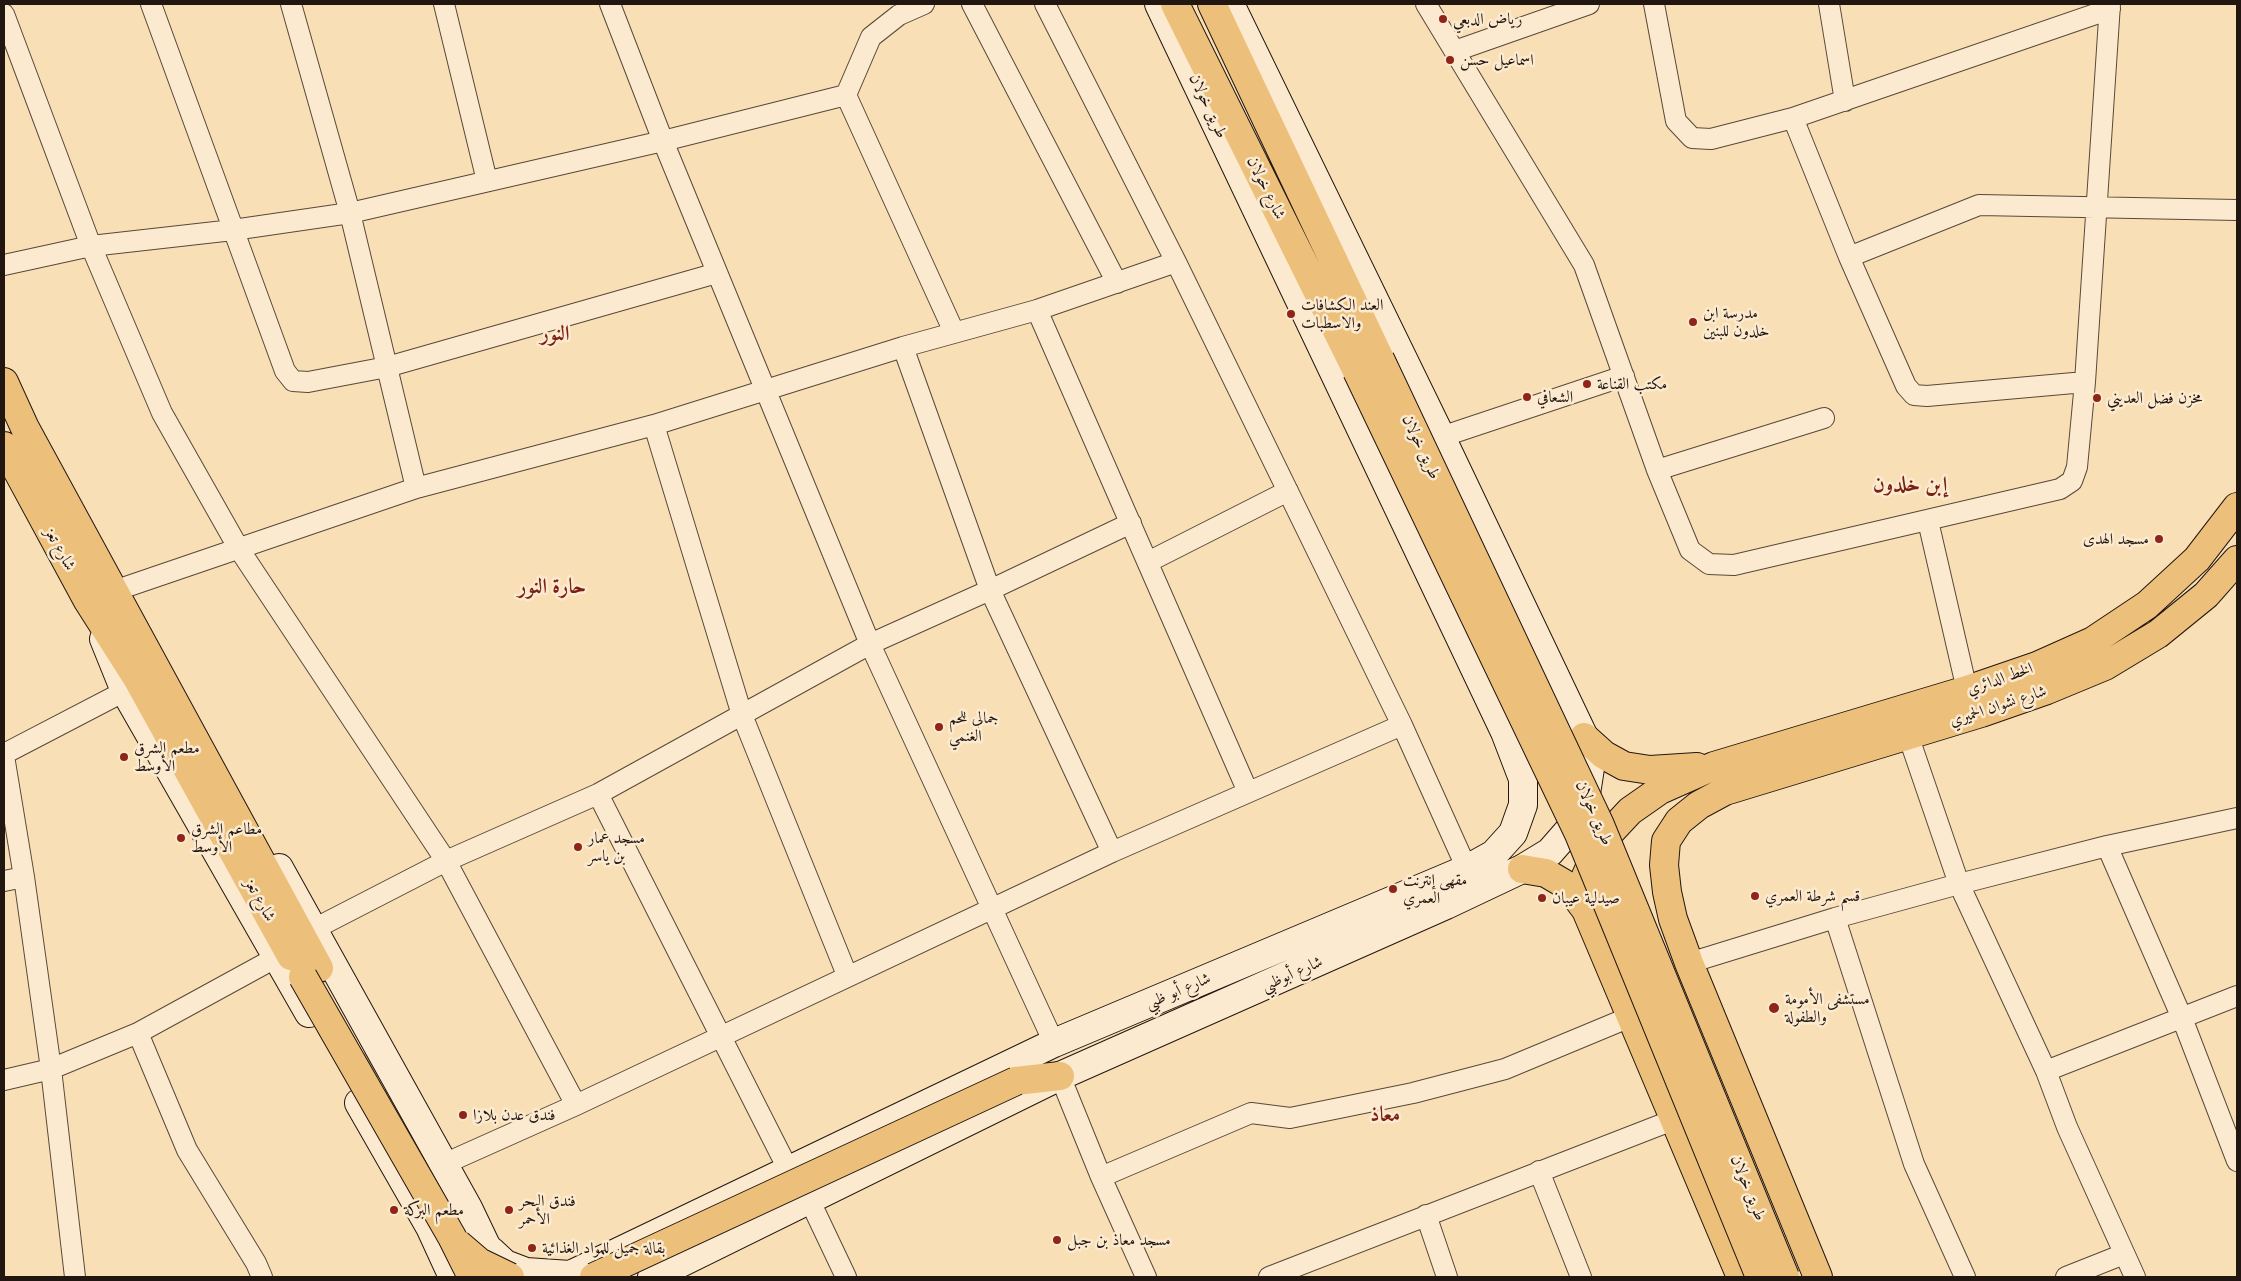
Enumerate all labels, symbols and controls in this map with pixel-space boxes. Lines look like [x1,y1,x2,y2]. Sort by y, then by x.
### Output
place label: رياض الدبعي [1453,9,1522,29]
marker: رياض الدبعي [1437,13,1449,25]
place label: اسماعيل حسن [1460,50,1534,70]
marker: اسماعيل حسن [1444,54,1456,66]
street label: طريق خولان [1185,71,1231,141]
street label: شارع خولان [1243,153,1289,223]
place label: العند الكشافات والاسطبات [1301,295,1383,333]
place label: مدرسة ابن خلدون للبنين [1703,303,1769,341]
marker: العند الكشافات والاسطبات [1285,308,1297,320]
marker: مدرسة ابن خلدون للبنين [1687,316,1699,328]
district label: النور [541,321,569,347]
place label: مكتب القناعة [1597,374,1667,394]
marker: مكتب القناعة [1581,378,1593,390]
place label: الشعافي [1537,387,1573,407]
place label: مخزن فضل العديني [2107,388,2202,408]
marker: الشعافي [1521,391,1533,403]
marker: مخزن فضل العديني [2091,392,2103,404]
street label: طريق خولان [1398,412,1444,482]
district label: إبن خلدون [1873,472,1947,498]
street label: شارع تعز [40,524,80,574]
place label: مسجد الهدى [2083,529,2149,549]
marker: مسجد الهدى [2153,533,2165,545]
district label: حارة النور [518,574,586,600]
street label: الخط الدائري [1964,659,2036,699]
street label: شارع نشوان الحميري [1947,681,2049,731]
place label: جمالي للحم الغنمي [949,708,998,746]
marker: جمالي للحم الغنمي [933,721,945,733]
place label: مطعم الشرق الأوسط [134,738,200,776]
marker: مطعم الشرق الأوسط [118,751,130,763]
street label: طريق خولان [1571,778,1617,848]
place label: مطاعم الشرق الأوسط [191,819,262,857]
place label: مسجد عمار بن ياسر [588,828,645,866]
marker: مطاعم الشرق الأوسط [175,832,187,844]
marker: مسجد عمار بن ياسر [572,841,584,853]
place label: مقهى إنترنت العمري [1403,870,1467,908]
street label: شارع تعز [240,875,280,925]
marker: مقهى إنترنت العمري [1387,883,1399,895]
place label: قسم شرطة العمري [1765,886,1860,906]
place label: صيدلية عيبان [1552,888,1620,908]
marker: قسم شرطة العمري [1749,890,1761,902]
marker: صيدلية عيبان [1536,892,1548,904]
street label: شارع أبوظبي [1258,952,1326,996]
street label: شارع أبو ظبي [1142,969,1214,1013]
place label: مستشفى الأمومة والطفولة [1785,989,1870,1027]
marker: مستشفى الأمومة والطفولة [1767,1001,1781,1015]
district label: معاذ [1370,1102,1400,1128]
place label: فندق عدن بلازا [473,1105,556,1125]
marker: فندق عدن بلازا [457,1109,469,1121]
street label: طريق خولان [1726,1152,1770,1224]
place label: فندق البحر الأحمر [519,1191,576,1229]
place label: مطعم البركة [404,1200,464,1220]
marker: مطعم البركة [388,1204,400,1216]
marker: فندق البحر الأحمر [503,1204,515,1216]
place label: مسجد معاذ بن جبل [1067,1230,1171,1250]
marker: مسجد معاذ بن جبل [1051,1234,1063,1246]
place label: بقالة جميل للمواد الغذائية [542,1238,665,1258]
marker: بقالة جميل للمواد الغذائية [526,1242,538,1254]

